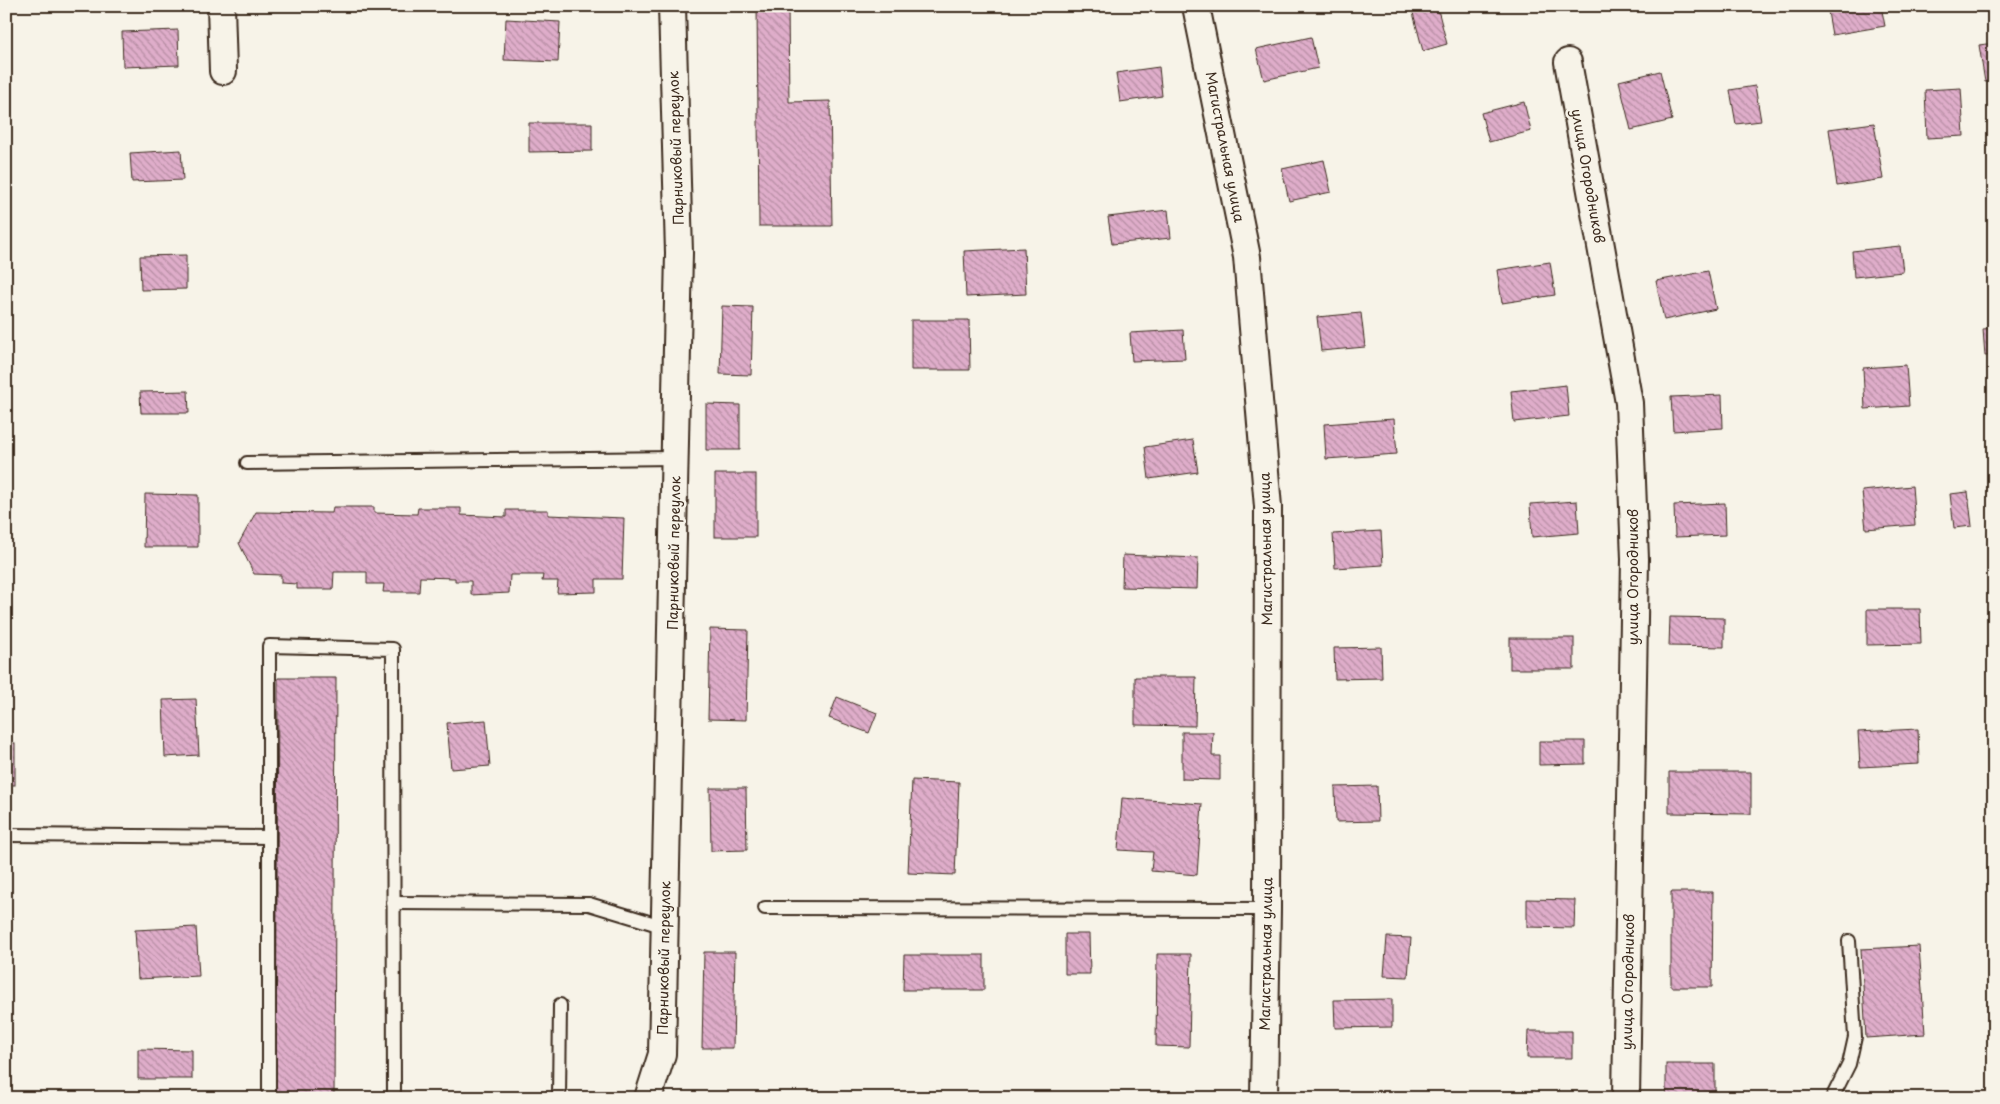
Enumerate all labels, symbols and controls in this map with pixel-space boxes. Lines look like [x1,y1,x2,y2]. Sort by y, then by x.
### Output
street label: Парниковый переулок [662,70,689,225]
street label: Магистральная улица [1201,70,1250,224]
street label: улица Огородников [1566,107,1611,245]
street label: Магистральная улица [1254,472,1277,626]
street label: Парниковый переулок [662,475,685,630]
street label: улица Огородников [1622,509,1643,645]
street label: Магистральная улица [1254,877,1277,1031]
street label: Парниковый переулок [652,880,675,1035]
street label: улица Огородников [1616,914,1639,1050]

